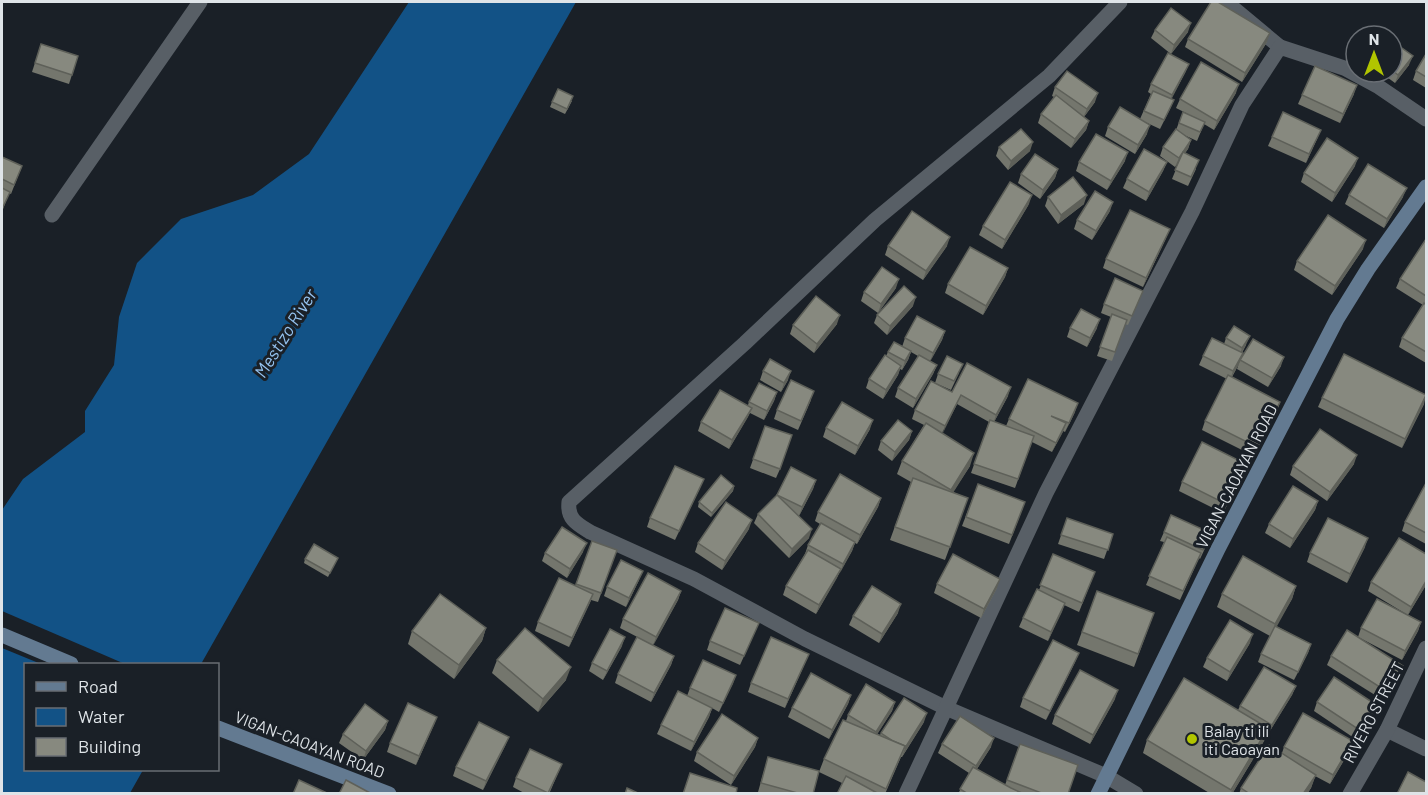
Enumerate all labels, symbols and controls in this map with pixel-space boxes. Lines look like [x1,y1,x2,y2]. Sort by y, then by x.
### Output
north arrow [1344,24,1404,84]
text: N [1369,29,1379,48]
water label: Mestizo River [249,284,321,381]
street label: VIGAN-CAOAYAN ROAD [1191,401,1281,551]
street label: RIVERO STREET [1338,658,1408,766]
legend [24,663,219,771]
text: Road [78,675,118,697]
text: Water [78,705,125,727]
street label: VIGAN-CAOAYAN ROAD [232,707,388,781]
place label: Balay ti ili iti Caoayan [1204,721,1280,758]
marker: Balay ti ili iti Caoayan [1185,732,1199,746]
text: Building [78,735,141,757]

